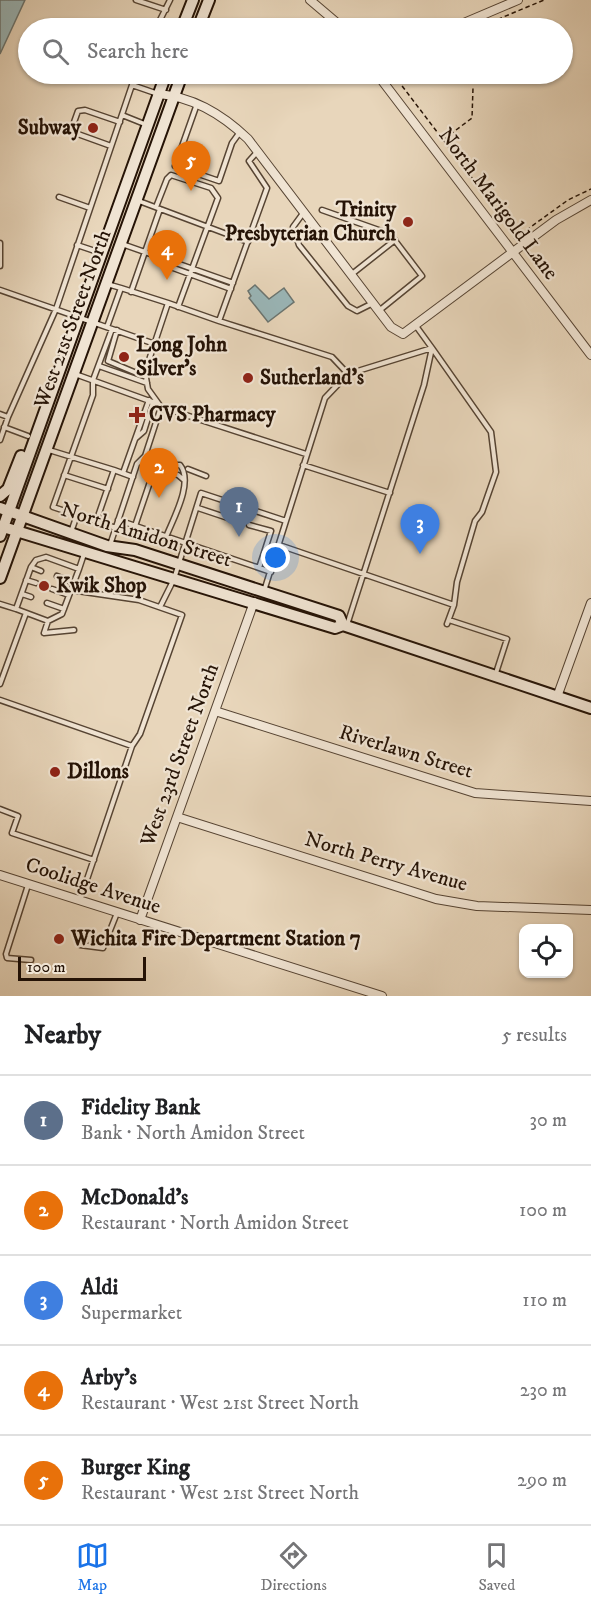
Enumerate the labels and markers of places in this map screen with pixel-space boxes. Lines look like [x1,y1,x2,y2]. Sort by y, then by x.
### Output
place label: Subway [18,115,82,141]
marker: Subway [86,121,100,135]
pin: 5 [172,142,210,191]
place label: Trinity Presbyterian Church [225,197,397,247]
marker: Trinity Presbyterian Church [401,215,415,229]
pin: 4 [148,230,186,280]
place label: Long John Silver's [136,332,228,382]
marker: Long John Silver's [117,350,131,364]
place label: Sutherland's [260,365,364,391]
marker: Sutherland's [241,371,255,385]
place label: CVS Pharmacy [149,402,276,428]
marker: CVS Pharmacy [130,408,144,422]
pin: 2 [140,448,178,498]
pin: 1 [220,488,258,537]
pin: 3 [400,504,440,554]
place label: Kwik Shop [56,573,147,599]
marker: Kwik Shop [37,579,51,593]
place label: Dillons [67,759,129,785]
marker: Dillons [48,765,62,779]
place label: Wichita Fire Department Station 7 [70,926,361,952]
marker: Wichita Fire Department Station 7 [52,932,66,946]

